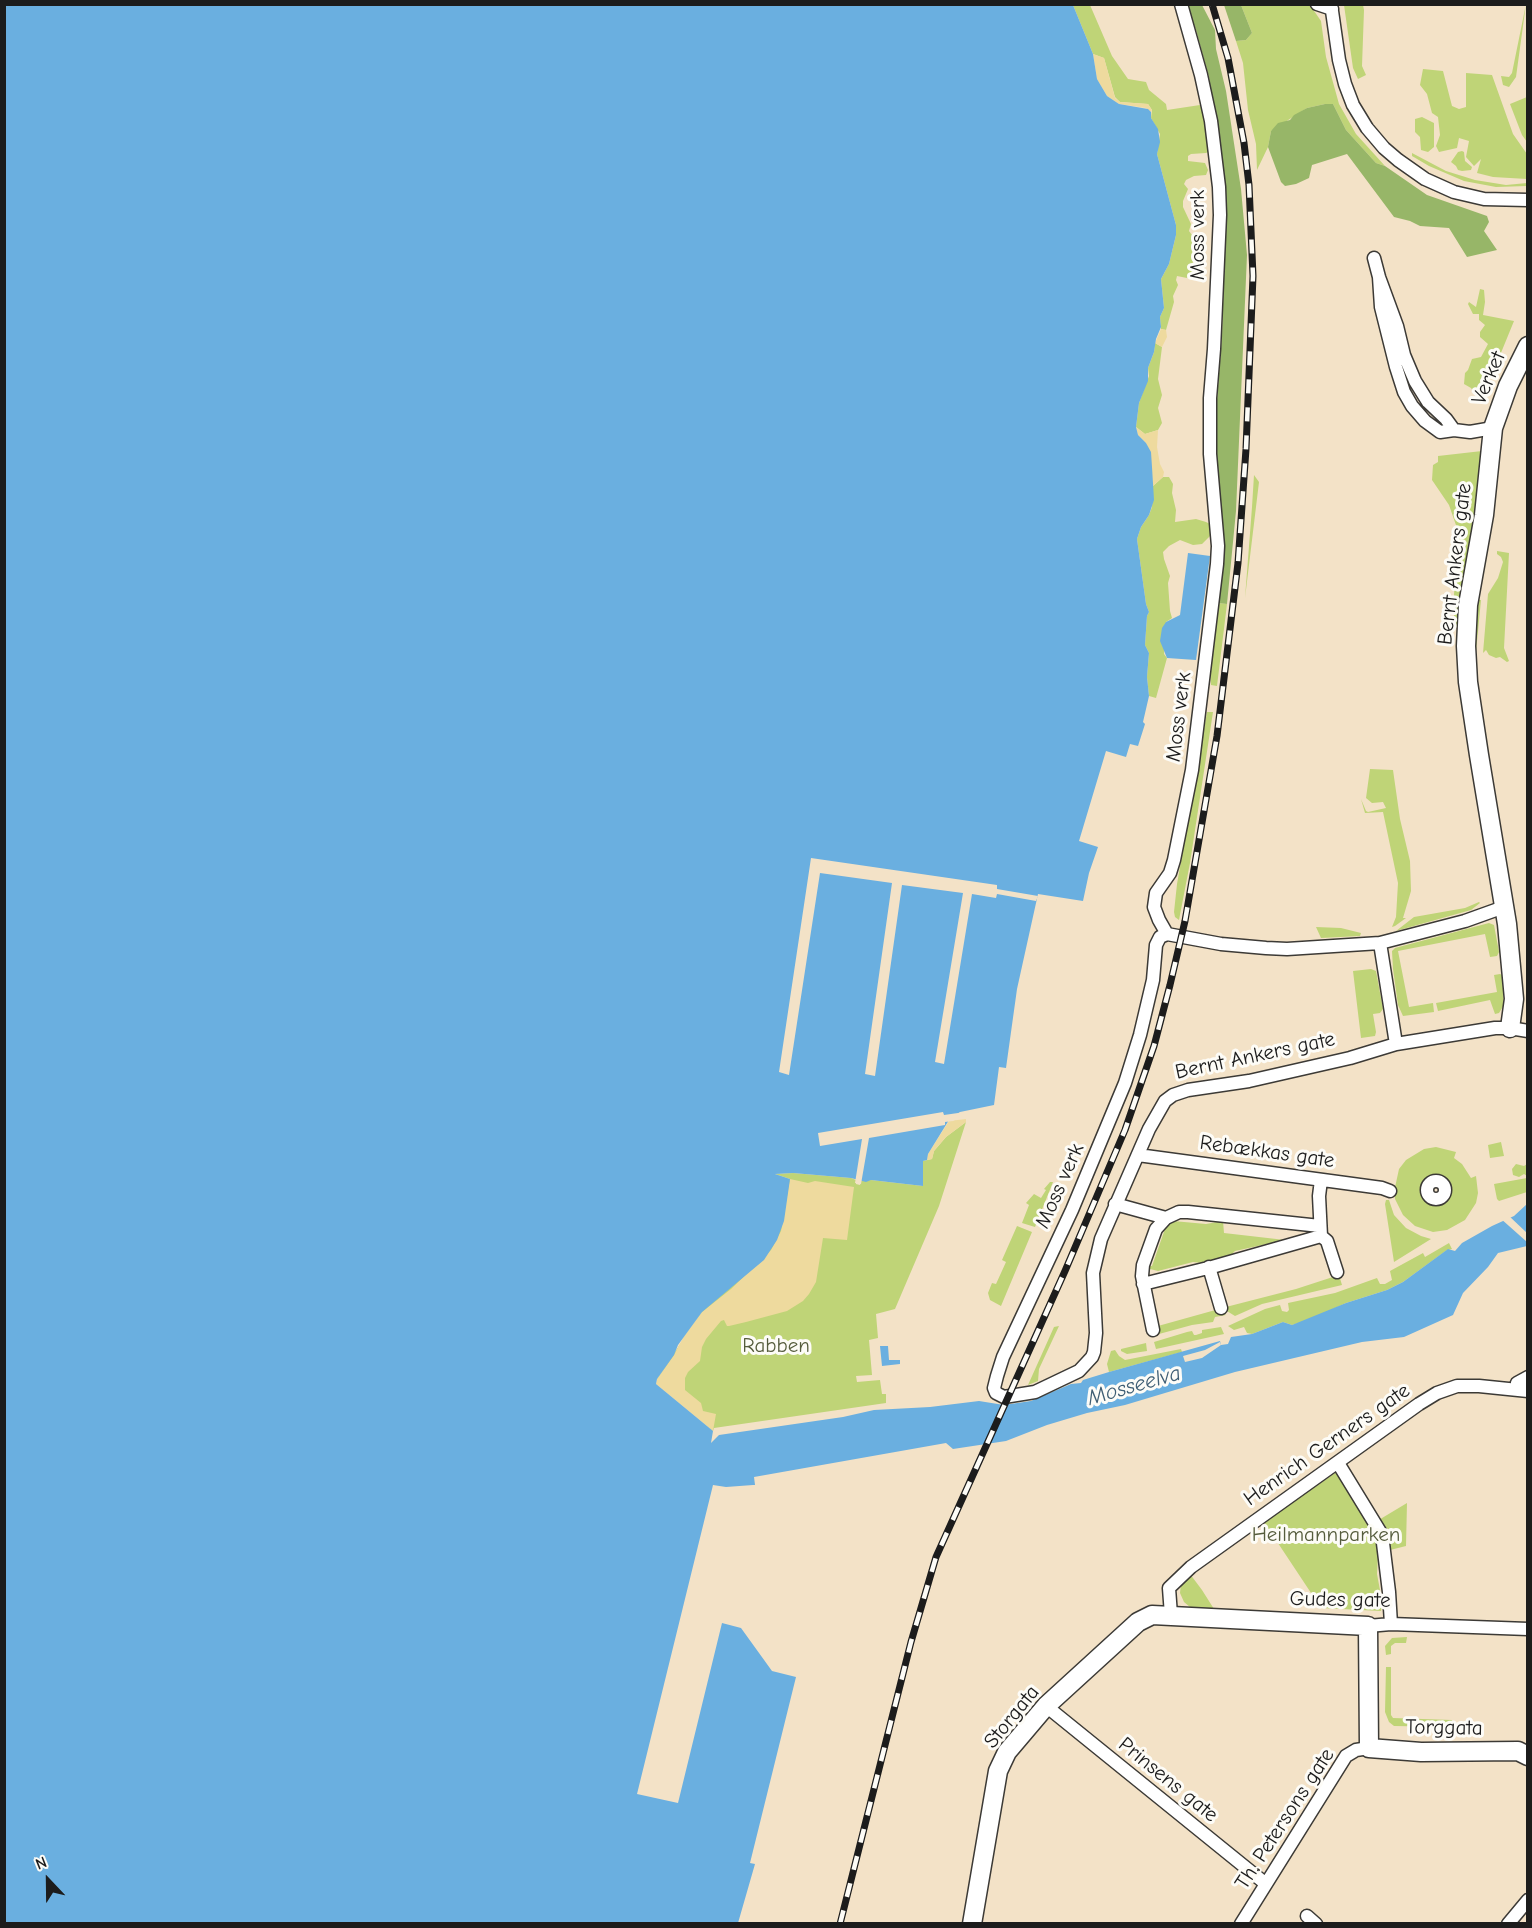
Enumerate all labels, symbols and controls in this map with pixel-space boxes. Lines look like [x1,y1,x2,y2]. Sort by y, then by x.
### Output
street label: Moss verk [1185,190,1211,280]
street label: Verket [1467,348,1511,408]
street label: Bernt Ankers gate [1433,482,1477,646]
street label: Moss verk [1161,671,1197,763]
street label: Bernt Ankers gate [1173,1027,1337,1085]
street label: Rebækkas gate [1198,1130,1336,1174]
street label: Moss verk [1030,1140,1090,1232]
park label: Rabben [742,1333,810,1359]
water label: Mosseelva [1084,1360,1184,1412]
street label: Henrich Gerners gate [1239,1378,1415,1512]
park label: Heilmannparken [1252,1522,1400,1548]
street label: Gudes gate [1289,1587,1391,1613]
street label: Storgata [979,1680,1045,1754]
street label: Torggata [1405,1715,1483,1741]
street label: Prinsens gate [1113,1732,1223,1828]
street label: Th. Petersons gate [1230,1744,1340,1894]
north arrow [18,1850,78,1910]
text: N [33,1853,49,1874]

